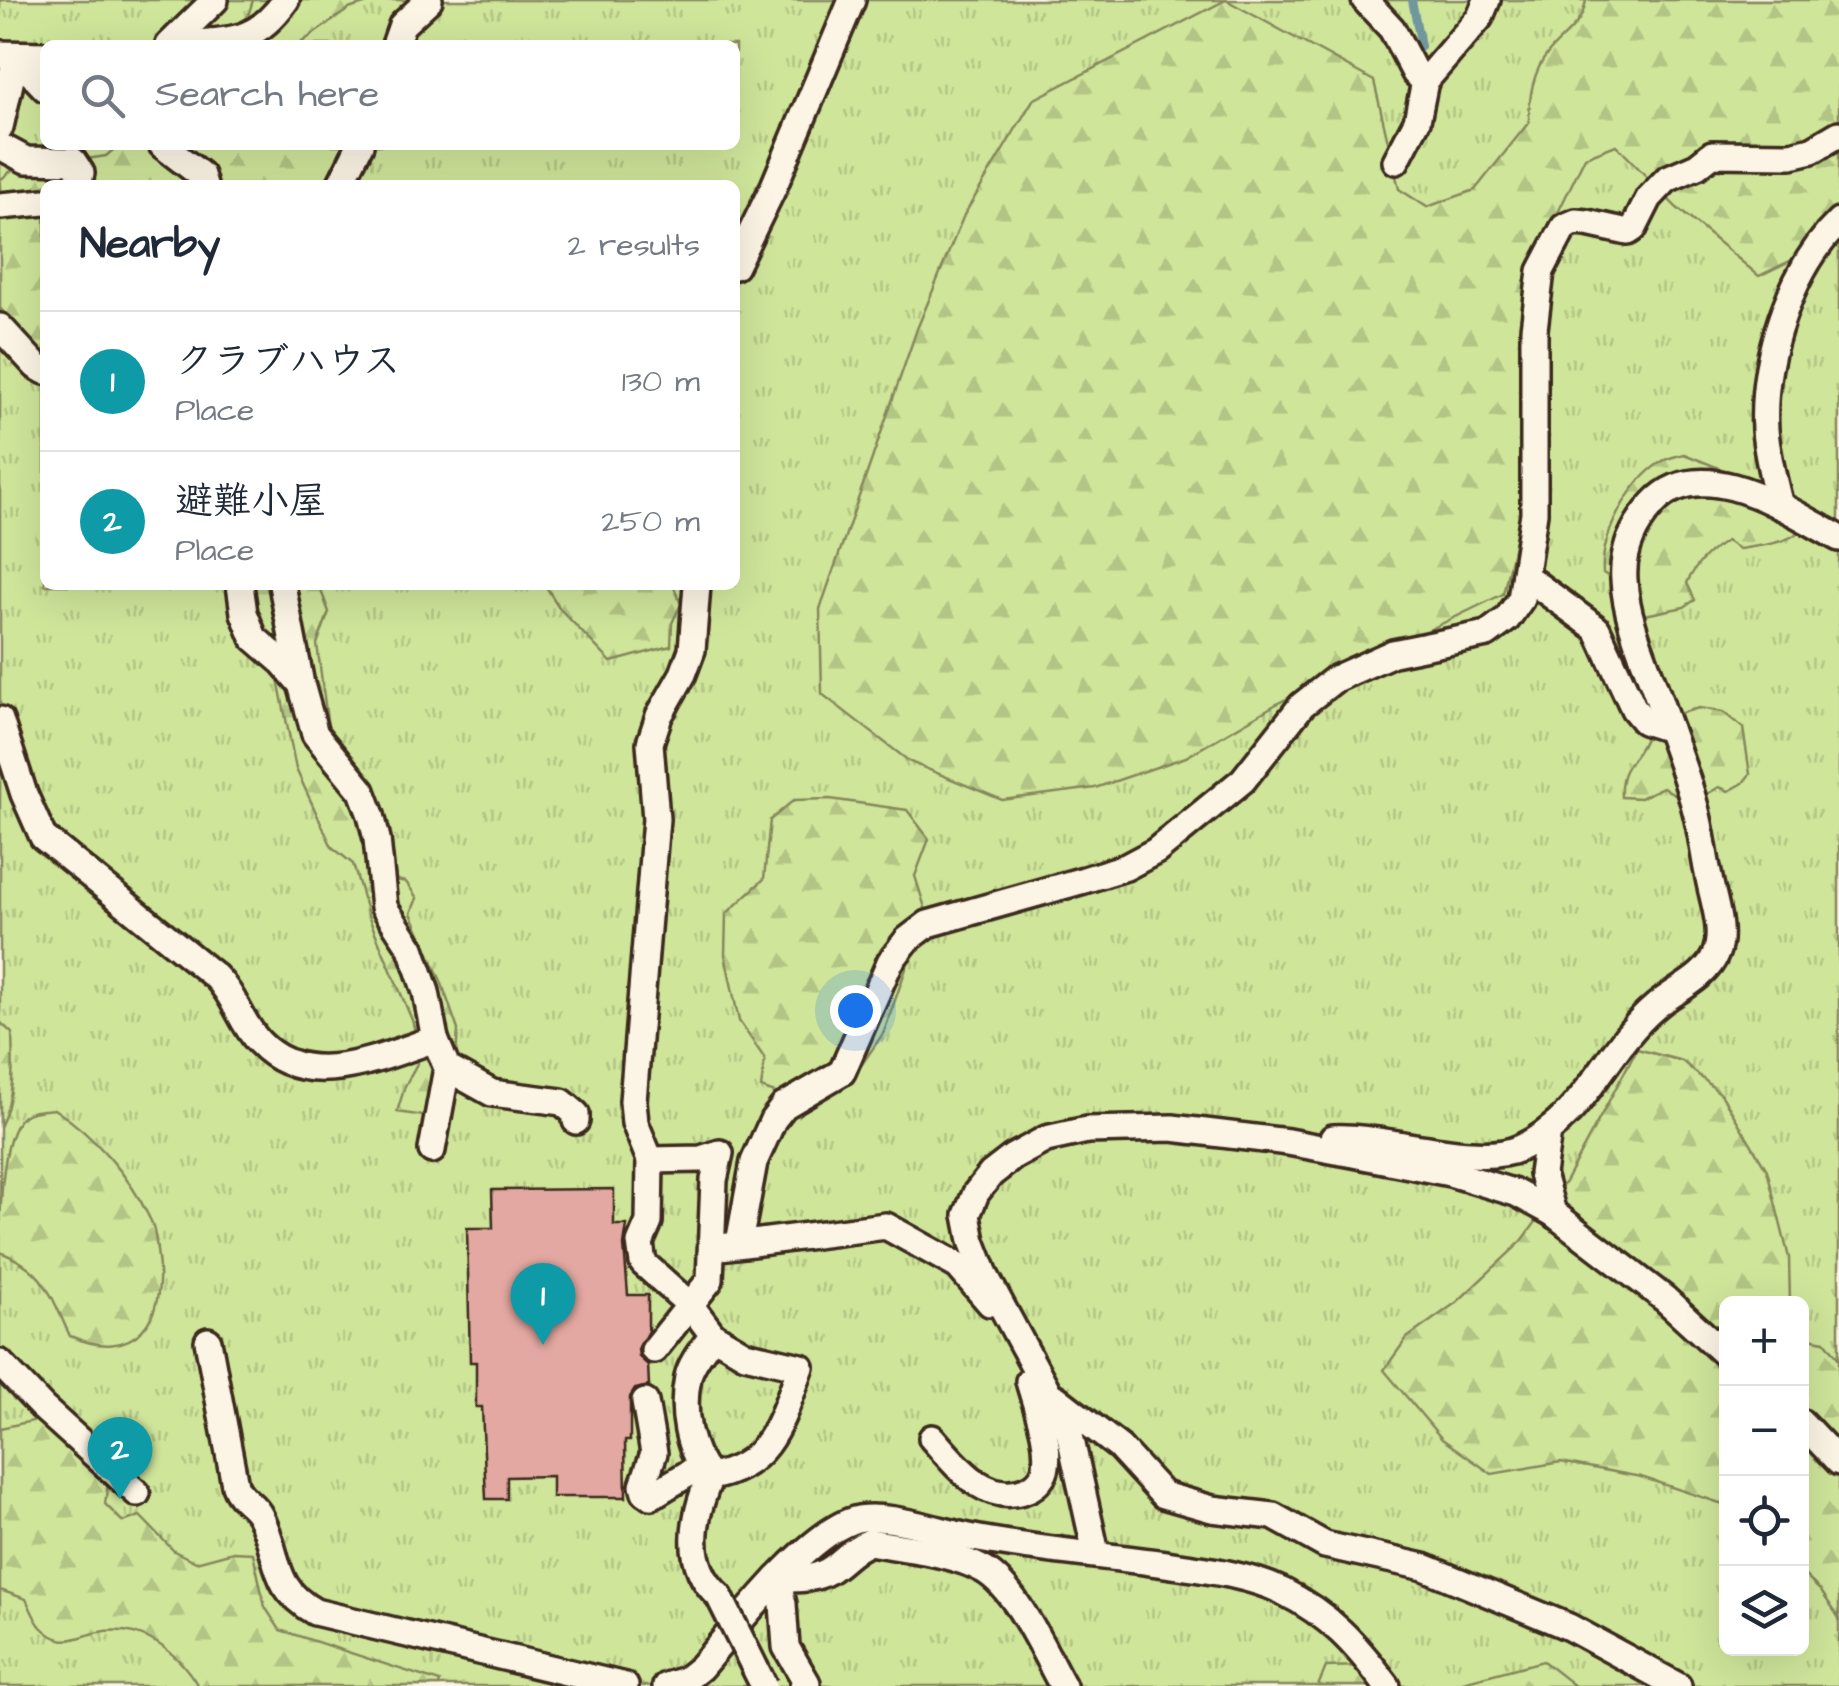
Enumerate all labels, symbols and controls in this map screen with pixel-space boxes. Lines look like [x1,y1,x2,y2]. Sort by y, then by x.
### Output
search box [40,40,740,150]
icon: search [75,68,130,123]
text: Search here [155,69,379,121]
text: Nearby [80,216,220,274]
text: 2 results [568,223,700,268]
text: クラブハウス [175,336,401,388]
text: 1 [110,359,115,404]
text: 130 m [622,359,700,404]
text: Place [175,388,254,433]
text: 避難小屋 [175,476,327,528]
text: 2 [103,499,122,544]
text: 250 m [601,499,700,544]
text: Place [175,528,254,573]
your location [830,985,881,1036]
pin: 1 [510,1262,576,1345]
map controls [1719,1296,1809,1656]
button: + [1719,1296,1809,1386]
button: − [1719,1386,1809,1476]
pin: 2 [88,1416,152,1499]
button: locate [1719,1476,1809,1566]
button: layers [1719,1566,1809,1656]

